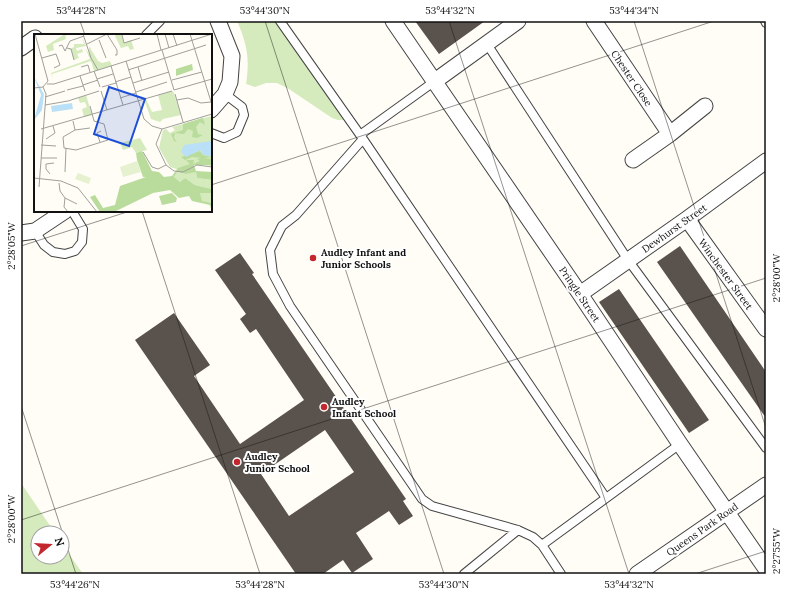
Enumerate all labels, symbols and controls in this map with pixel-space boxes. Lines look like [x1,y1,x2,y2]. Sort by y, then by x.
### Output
text: 53°44'28"N [56,4,106,17]
text: 53°44'30"N [240,4,291,17]
text: 53°44'32"N [425,4,475,17]
text: 53°44'34"N [609,4,659,17]
inset map [34,34,212,212]
street label: Chester Close [608,48,655,109]
street label: Dewhurst Street [639,201,709,256]
text: 2°28'05"W [5,221,18,270]
street label: Winchester Street [695,236,756,312]
place label: Audley Infant and Junior Schools [321,246,406,271]
marker: Audley Infant and Junior Schools [308,253,318,263]
text: 2°28'00"W [770,253,783,302]
street label: Pringle Street [556,264,603,325]
place label: Audley Infant School [332,395,396,420]
marker: Audley Infant School [319,402,329,412]
place label: Audley Junior School [245,450,310,475]
marker: Audley Junior School [232,457,242,467]
text: 2°28'00"W [5,494,18,543]
street label: Queens Park Road [664,500,741,559]
north arrow [30,525,70,565]
text: 2°27'55"W [770,527,783,574]
text: N [52,536,68,549]
text: 53°44'26"N [50,578,100,591]
text: 53°44'28"N [235,578,285,591]
text: 53°44'30"N [419,578,470,591]
text: 53°44'32"N [604,578,654,591]

